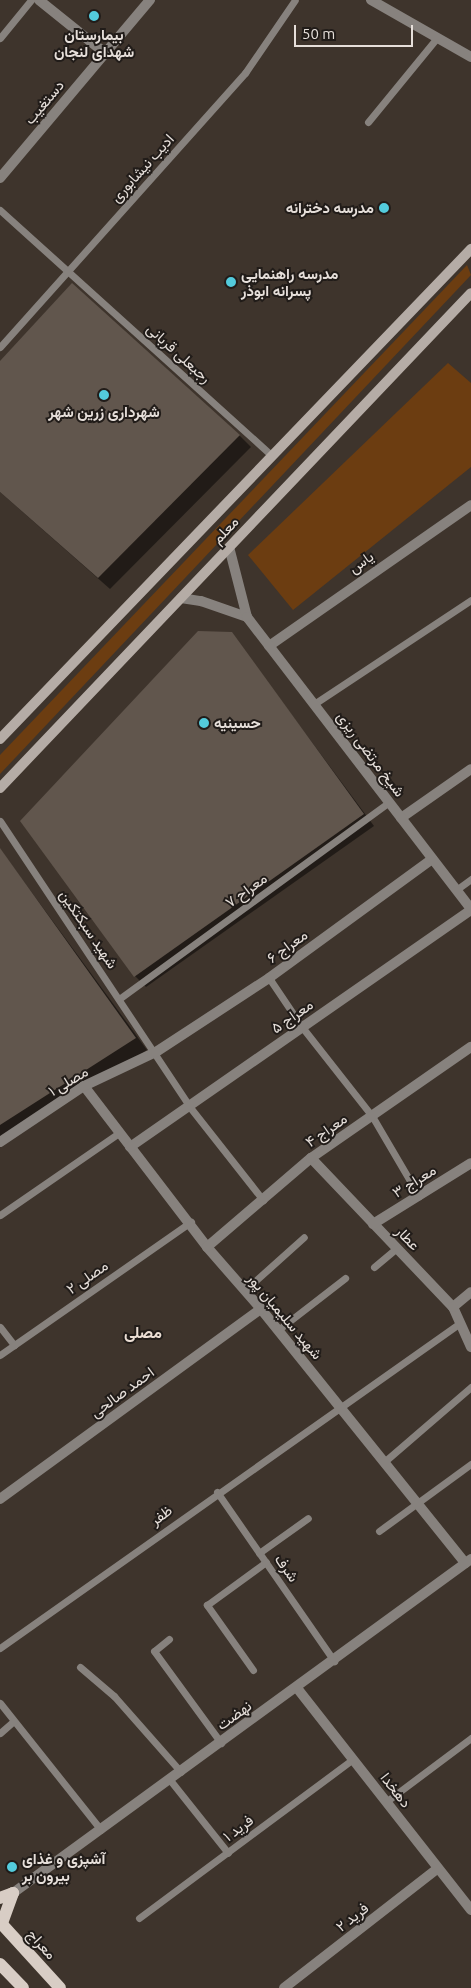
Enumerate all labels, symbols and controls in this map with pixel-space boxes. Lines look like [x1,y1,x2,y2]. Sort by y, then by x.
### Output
marker: بیمارستان شهدای لنجان [87,9,101,23]
scale bar [296,15,415,47]
place label: بیمارستان شهدای لنجان [54,25,134,60]
text: 50 m [302,25,335,42]
street label: دستغیب [20,76,68,128]
street label: ادیب نیشابوری [107,130,177,206]
place label: مدرسه دخترانه [286,199,374,217]
marker: مدرسه دخترانه [378,202,390,214]
place label: مدرسه راهنمایی پسرانه ابوذر [241,264,338,299]
marker: مدرسه راهنمایی پسرانه ابوذر [225,276,237,288]
street label: رجبعلی قربانی [143,319,215,387]
marker: شهرداری زرین شهر [98,389,110,401]
place label: شهرداری زرین شهر [48,403,160,421]
street label: معلم [208,513,242,547]
street label: یاس [345,547,377,577]
street label: شیخ مرتضی ریزی [333,708,409,800]
place label: حسینیه [214,714,261,732]
marker: حسینیه [198,717,210,729]
street label: معراح ۷ [222,869,270,911]
street label: شهید سبکتکین [56,886,122,972]
street label: معراج ۶ [263,925,311,967]
street label: معراج ۵ [268,995,316,1037]
street label: مصلی ۱ [45,1062,91,1100]
street label: معراج ۴ [302,1109,350,1151]
street label: معراج ۳ [389,1161,439,1201]
street label: عطار [392,1222,424,1254]
street label: مصلی ۲ [63,1256,111,1298]
street label: شهید سلیمیان پور [244,1269,326,1363]
district label: مصلی [124,1322,162,1342]
street label: احمد صالحی [87,1363,157,1421]
street label: ظفر [146,1501,176,1529]
street label: شرف [271,1551,303,1585]
street label: نهضت [213,1696,255,1734]
street label: دهخدا [377,1769,415,1811]
street label: فرید ۱ [219,1811,257,1845]
place label: آشپزی و غذای بیرون بر [22,1849,105,1884]
marker: آشپزی و غذای بیرون بر [6,1861,18,1873]
street label: فرید ۲ [332,1899,372,1935]
street label: معراج [24,1925,60,1963]

